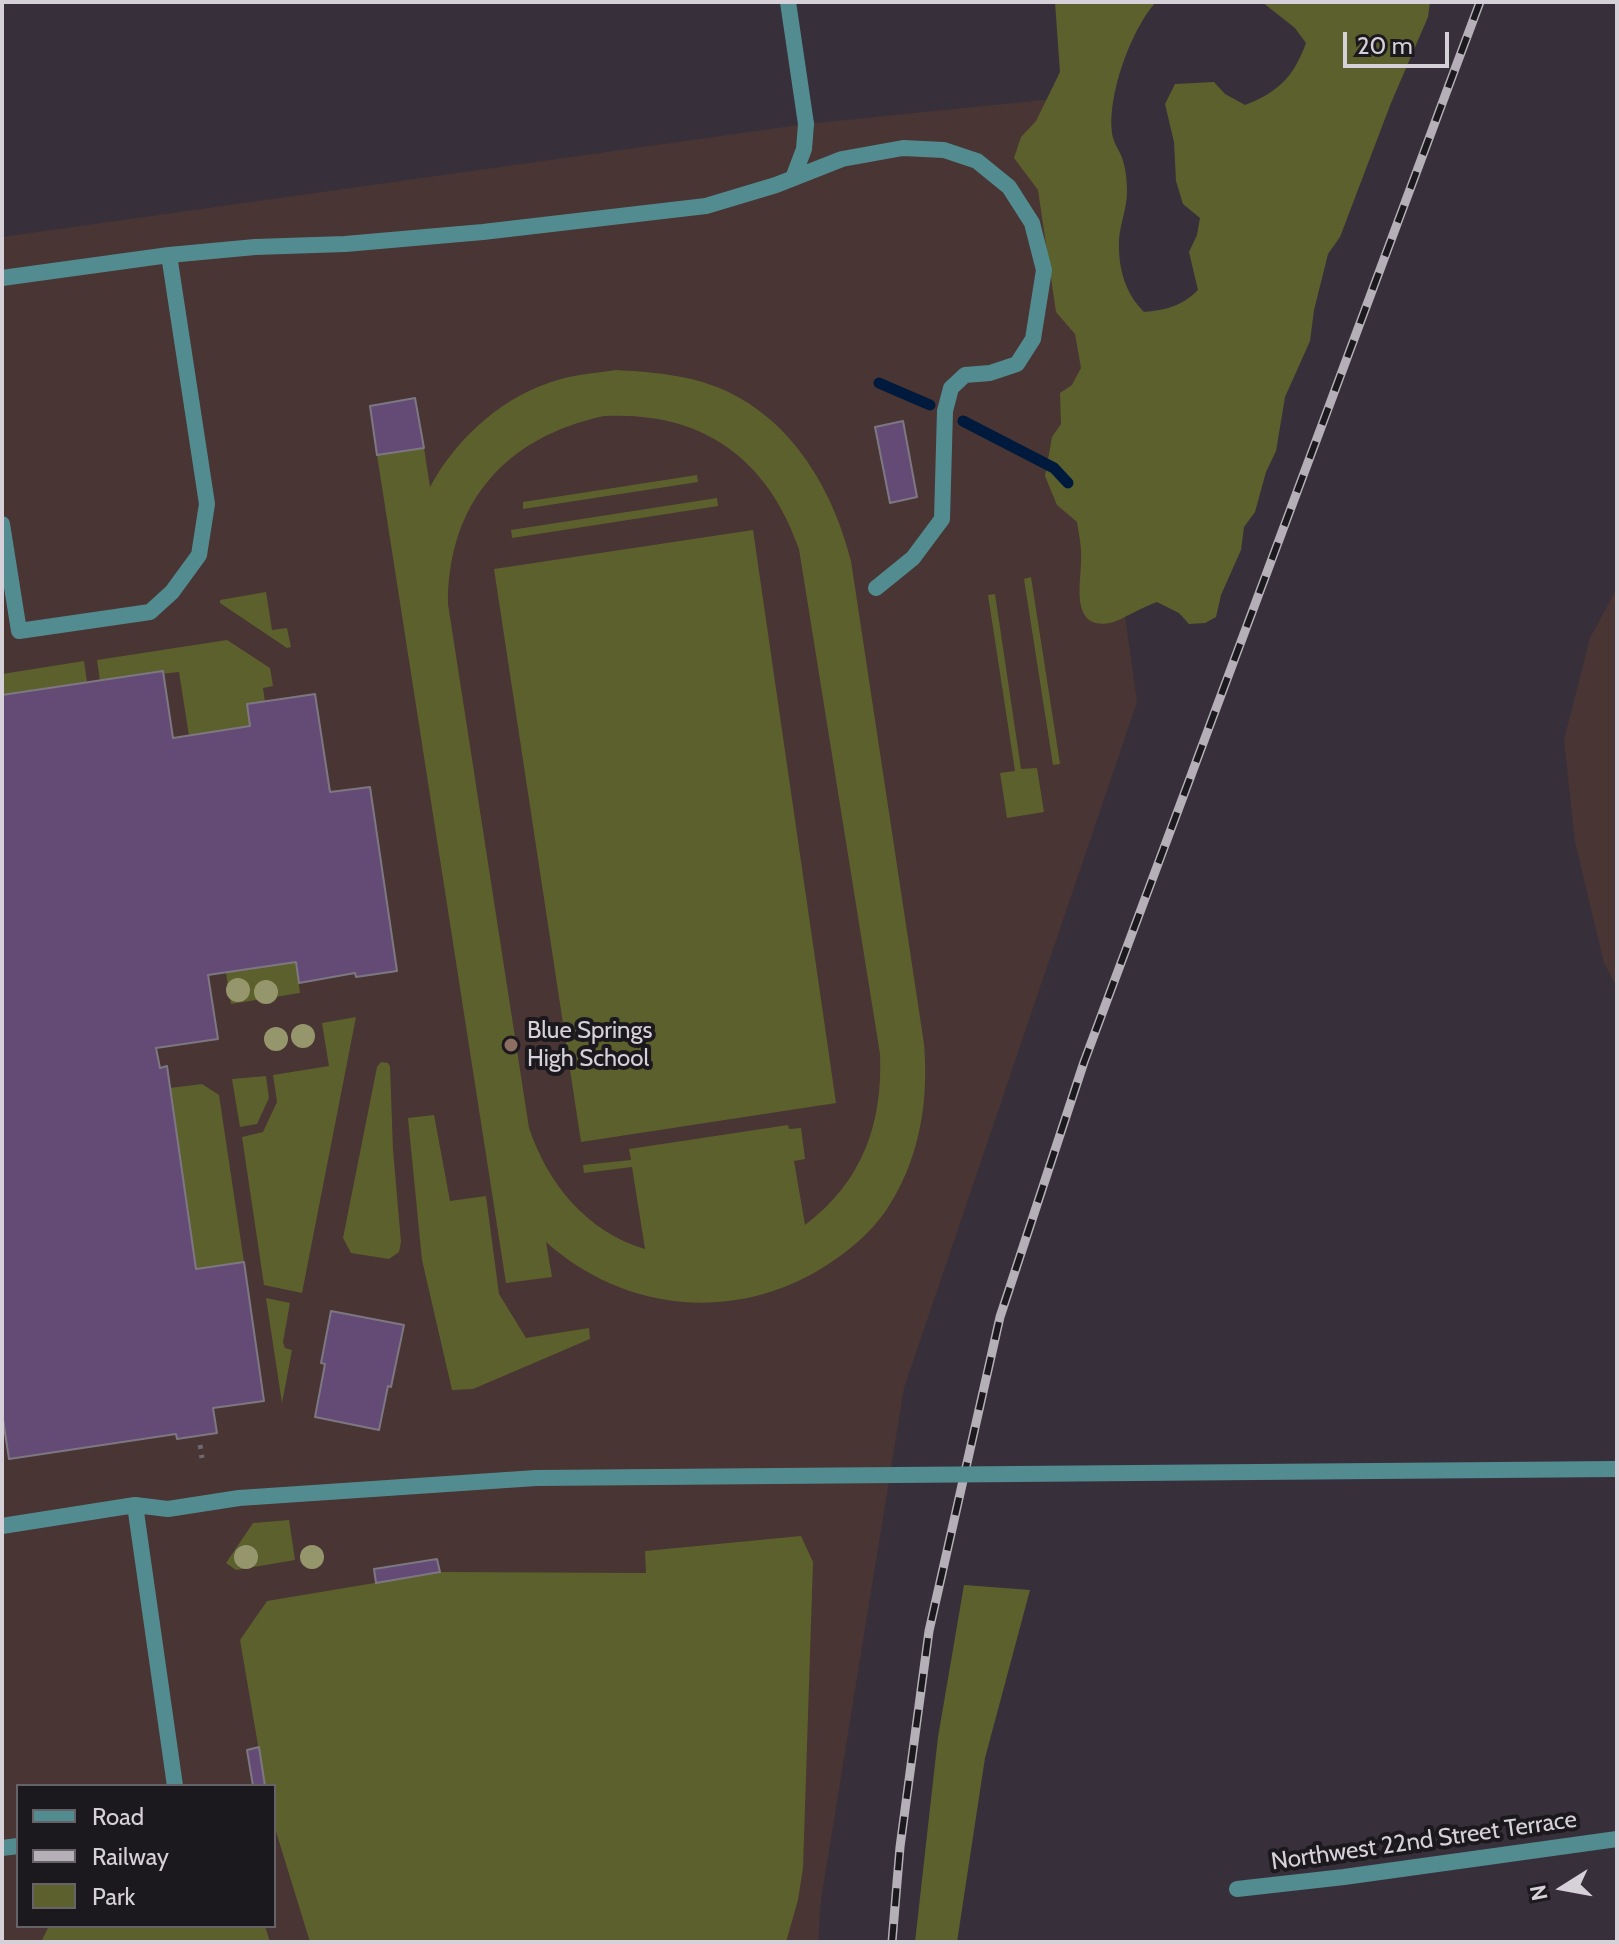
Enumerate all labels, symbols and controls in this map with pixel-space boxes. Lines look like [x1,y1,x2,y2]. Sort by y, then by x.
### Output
scale bar [1347,16,1453,66]
text: 20 m [1357,31,1413,60]
place label: Blue Springs High School [527,1017,652,1073]
marker: Blue Springs High School [502,1036,520,1054]
legend [16,1784,276,1928]
text: Road [92,1802,144,1831]
street label: Northwest 22nd Street Terrace [1269,1805,1579,1877]
text: Railway [92,1842,169,1871]
north arrow [1523,1848,1603,1928]
text: Park [92,1882,135,1911]
text: N [1524,1882,1554,1903]

